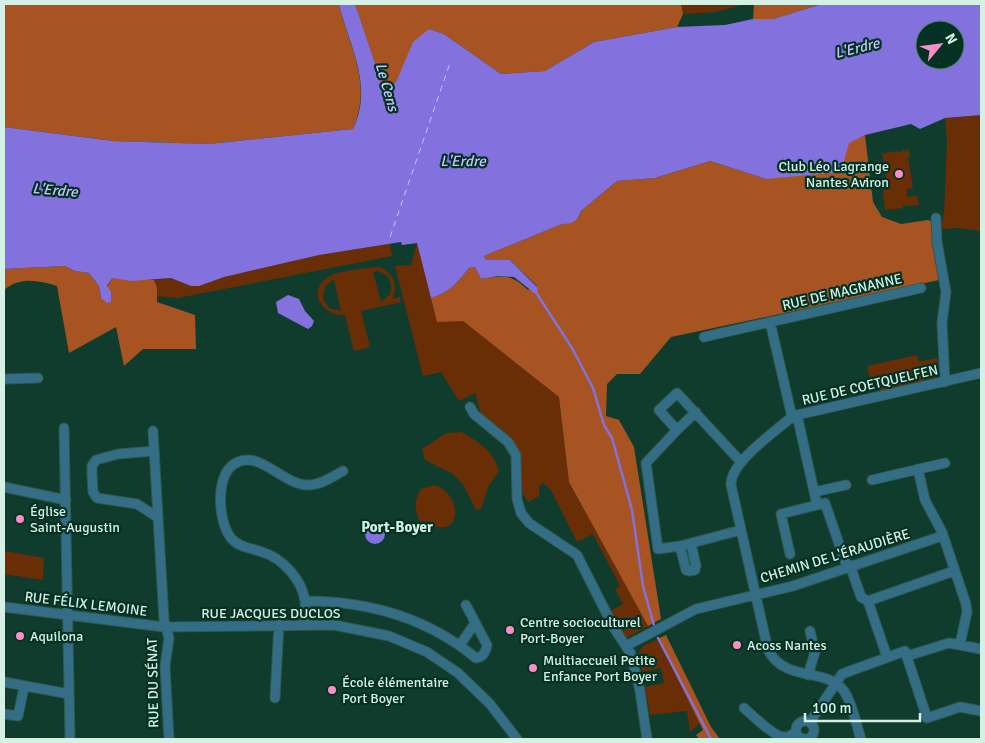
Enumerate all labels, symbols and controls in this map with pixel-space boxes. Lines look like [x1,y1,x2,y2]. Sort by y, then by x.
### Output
north arrow [915,20,965,70]
text: N [941,31,961,47]
water label: L'Erdre [833,33,883,62]
water label: Le Cens [372,61,403,115]
water label: L'Erdre [440,152,487,170]
place label: Club Léo Lagrange Nantes Aviron [778,158,889,191]
marker: Club Léo Lagrange Nantes Aviron [893,168,905,180]
water label: L'Erdre [32,179,80,201]
street label: RUE DE MAGNANNE [780,270,904,314]
street label: RUE DE COETQUELFEN [800,361,940,409]
place label: Église Saint-Augustin [30,503,120,536]
marker: Église Saint-Augustin [14,513,26,525]
district label: Port-Boyer [361,518,433,536]
street label: CHEMIN DE L'ÉRAUDIÈRE [758,525,912,587]
street label: RUE FÉLIX LEMOINE [24,588,148,620]
street label: RUE JACQUES DUCLOS [201,605,341,622]
place label: Centre socioculturel Port-Boyer [520,614,641,647]
marker: Centre socioculturel Port-Boyer [504,624,516,636]
place label: Aquilona [30,628,83,645]
marker: Aquilona [14,630,26,642]
place label: Acoss Nantes [747,637,827,654]
street label: RUE DU SÉNAT [144,638,162,728]
marker: Acoss Nantes [731,639,743,651]
place label: Multiaccueil Petite Enfance Port Boyer [543,652,658,685]
marker: Multiaccueil Petite Enfance Port Boyer [527,662,539,674]
place label: École élémentaire Port Boyer [342,674,449,707]
marker: École élémentaire Port Boyer [326,684,338,696]
scale bar [805,690,920,722]
text: 100 m [812,699,852,717]

